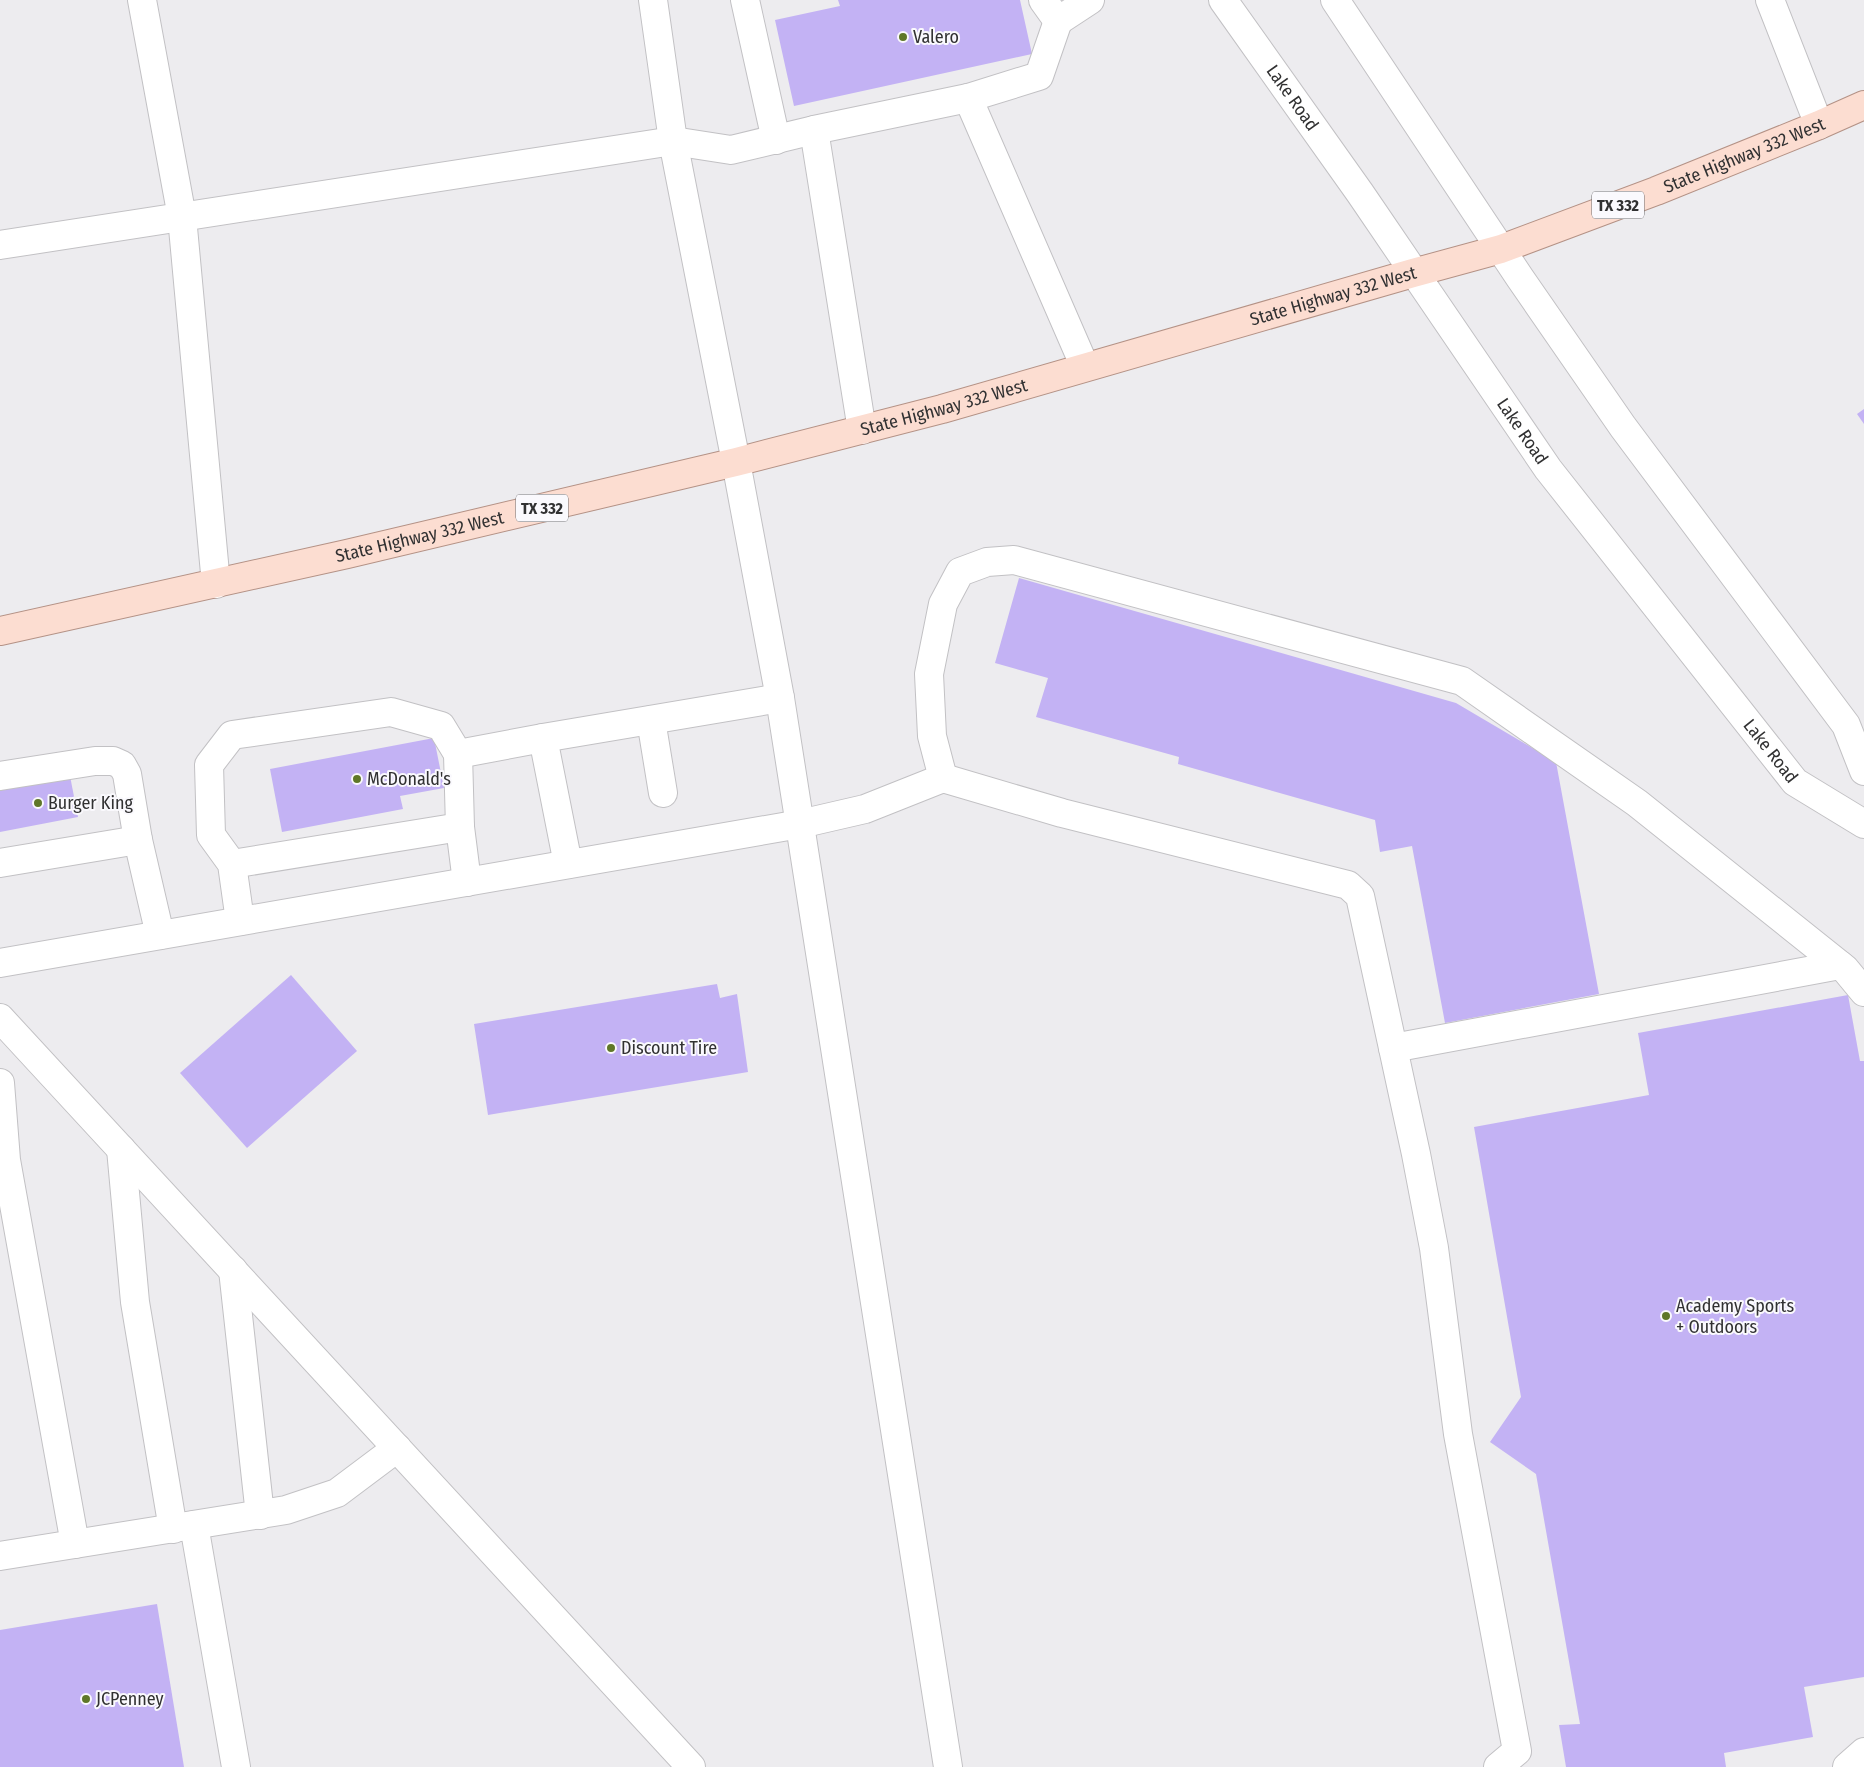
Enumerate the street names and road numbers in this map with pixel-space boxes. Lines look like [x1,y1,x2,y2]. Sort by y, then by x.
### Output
street label: Lake Road [1262,61,1323,135]
street label: State Highway 332 West [1660,113,1829,198]
road number: TX 332 [1592,192,1644,218]
street label: State Highway 332 West [1247,262,1419,331]
street label: State Highway 332 West [858,374,1030,441]
street label: Lake Road [1492,394,1553,469]
road number: TX 332 [516,494,568,522]
street label: State Highway 332 West [333,506,506,567]
street label: Lake Road [1739,715,1803,788]

